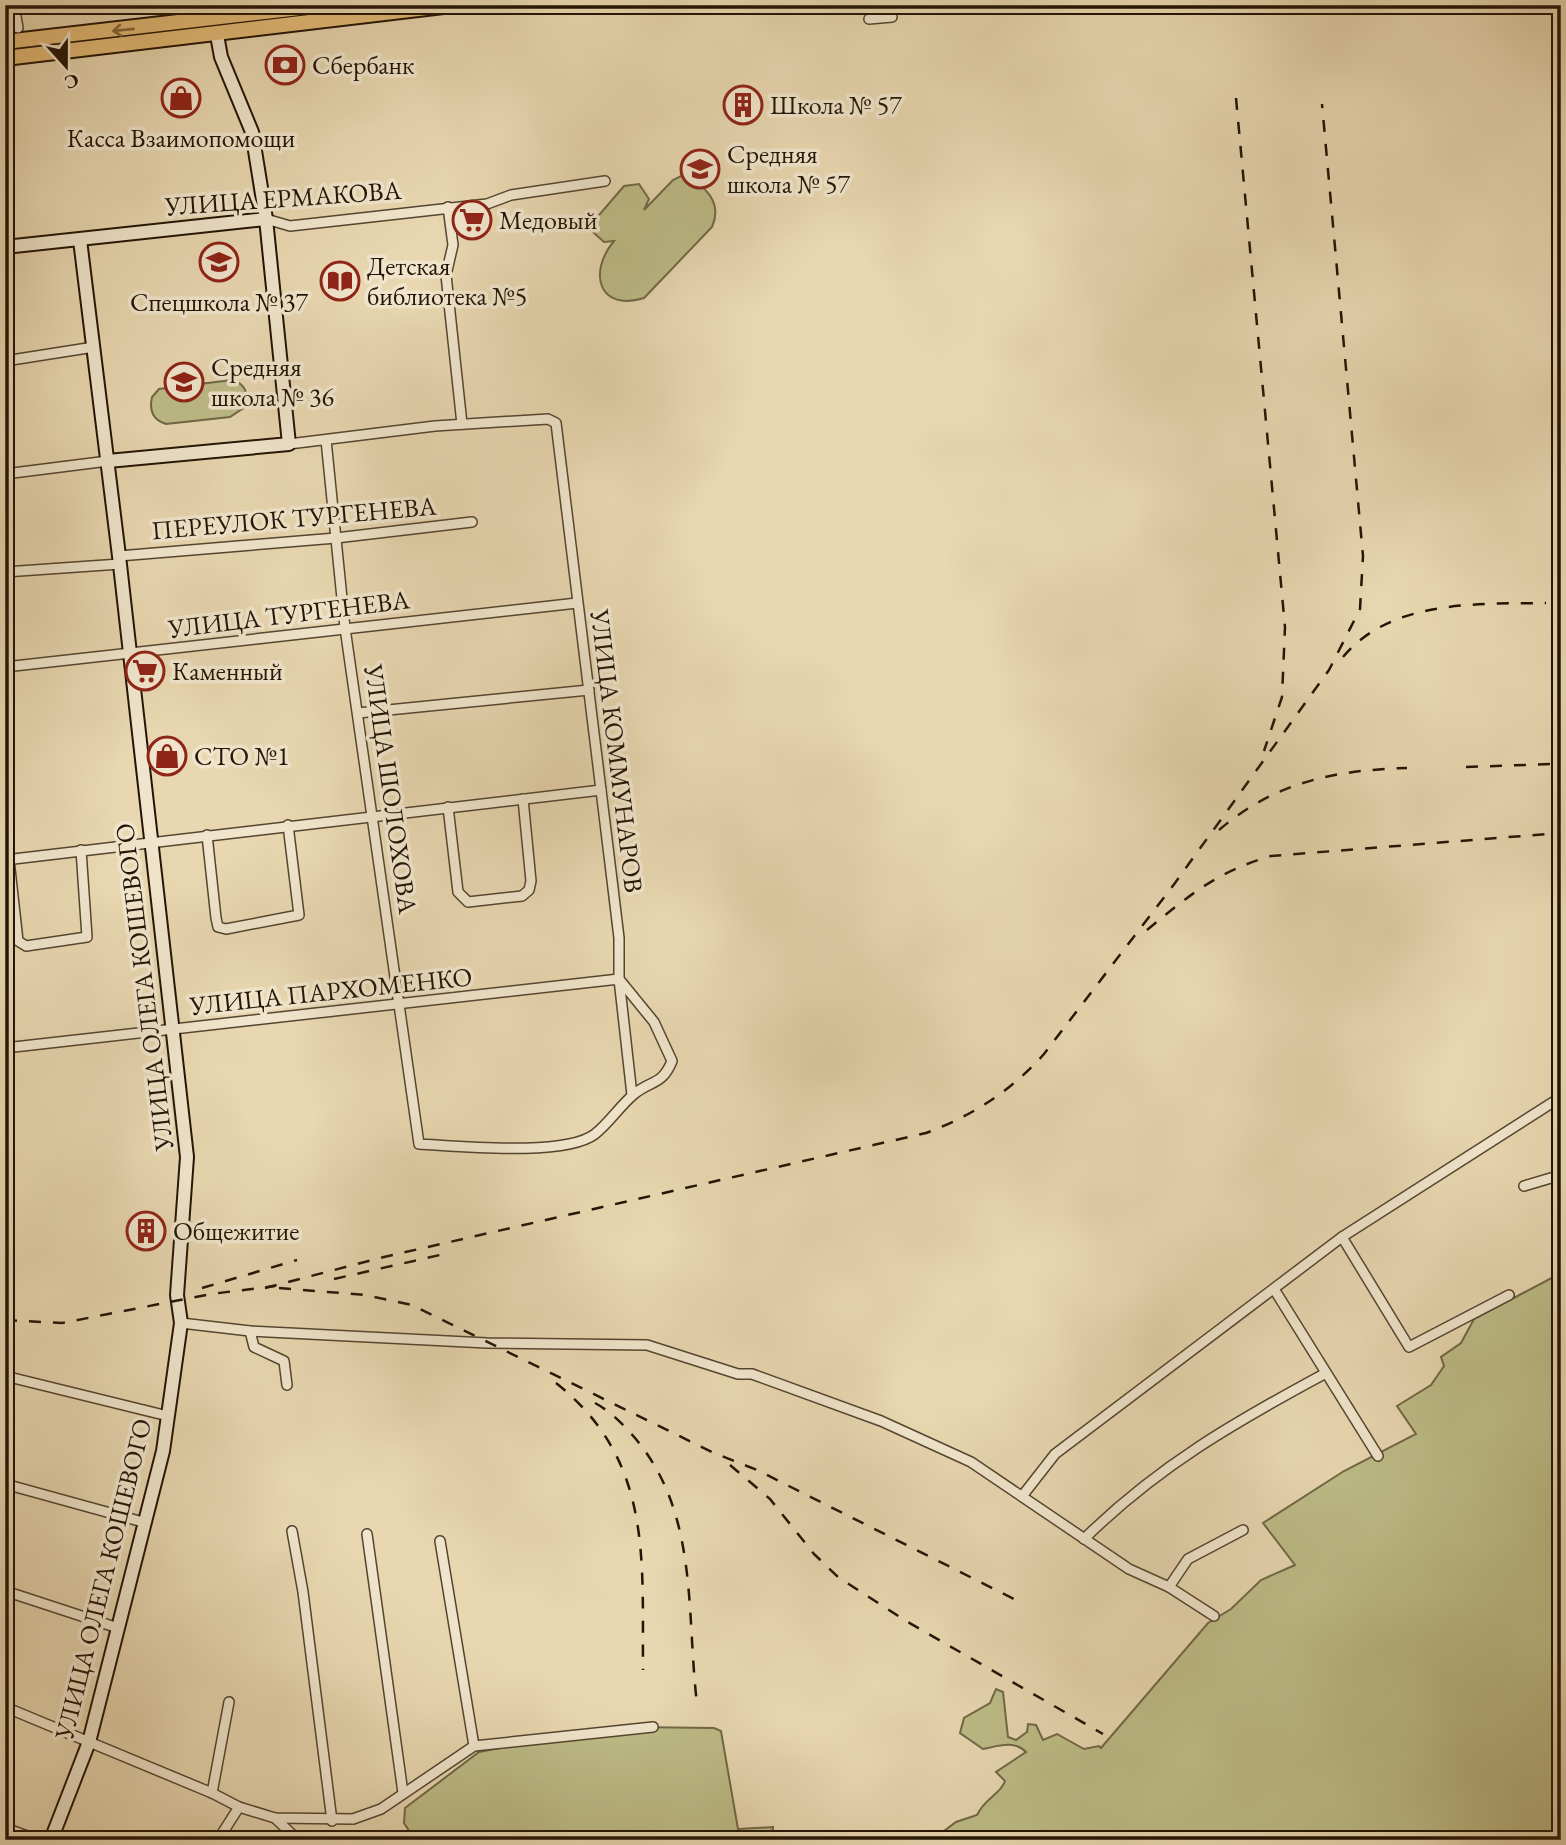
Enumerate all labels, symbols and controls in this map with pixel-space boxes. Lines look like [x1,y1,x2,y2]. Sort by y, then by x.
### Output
one-way arrow [112,24,134,37]
north arrow [32,32,102,102]
bank icon: Сбербанк [264,44,306,86]
place label: Сбербанк [312,48,415,82]
text: С [61,67,83,95]
shop icon: Касса Взаимопомощи [160,77,202,119]
building icon: Школа № 57 [722,84,764,126]
place label: Школа № 57 [770,88,902,122]
place label: Касса Взаимопомощи [67,121,295,155]
place label: Средняя школа № 57 [727,137,850,201]
school or university icon: Средняя школа № 57 [679,148,721,190]
street label: УЛИЦА ЕРМАКОВА [163,173,403,223]
supermarket icon: Медовый [451,199,493,241]
place label: Медовый [499,203,598,237]
school or university icon: Спецшкола № 37 [198,241,240,283]
place label: Детская библиотека №5 [367,249,527,313]
library icon: Детская библиотека №5 [319,260,361,302]
place label: Спецшкола № 37 [130,285,308,319]
place label: Средняя школа № 36 [211,350,334,414]
school or university icon: Средняя школа № 36 [163,361,205,403]
street label: ПЕРЕУЛОК ТУРГЕНЕВА [150,489,439,547]
street label: УЛИЦА ТУРГЕНЕВА [165,582,413,646]
street label: УЛИЦА КОММУНАРОВ [583,606,651,895]
supermarket icon: Каменный [124,650,166,692]
place label: Каменный [172,654,283,688]
street label: УЛИЦА ШОЛОХОВА [357,661,425,917]
shop icon: СТО №1 [146,735,188,777]
place label: СТО №1 [194,739,289,773]
street label: УЛИЦА ОЛЕГА КОШЕВОГО [107,821,181,1154]
street label: УЛИЦА ПАРХОМЕНКО [187,959,474,1023]
building icon: Общежитие [125,1210,167,1252]
place label: Общежитие [173,1214,299,1248]
street label: УЛИЦА ОЛЕГА КОШЕВОГО [46,1415,159,1744]

